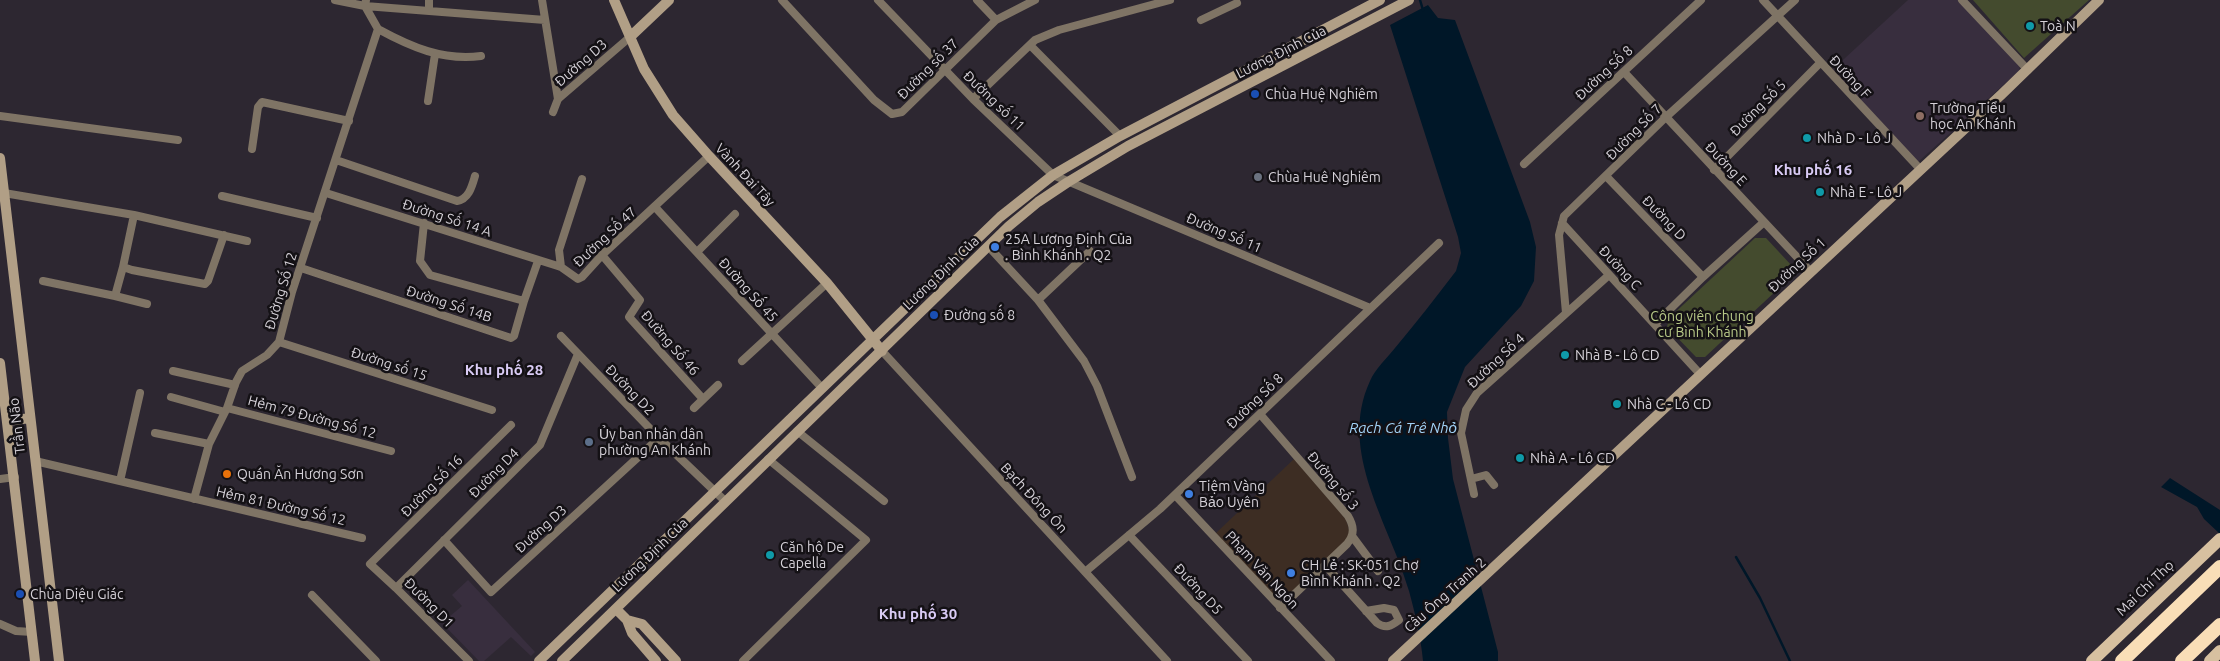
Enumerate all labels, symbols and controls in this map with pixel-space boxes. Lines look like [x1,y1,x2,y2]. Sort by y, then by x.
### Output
place label: Toà N [2040,18,2076,34]
marker: Toà N [2024,20,2036,32]
street label: Lương Định Của [1233,22,1329,82]
street label: Đường số 37 [894,35,962,103]
street label: Đường D3 [551,36,611,90]
street label: Đường Số 8 [1572,42,1636,104]
street label: Đường F [1826,52,1874,102]
street label: Đường số 11 [960,67,1028,135]
street label: Đường Số 5 [1726,76,1790,140]
place label: Chùa Huệ Nghiêm [1265,86,1378,102]
marker: Chùa Huệ Nghiêm [1249,88,1261,100]
street label: Đường Số 7 [1602,100,1666,164]
place label: Trường Tiểu học An Khánh [1930,100,2016,132]
marker: Trường Tiểu học An Khánh [1914,110,1926,122]
place label: Nhà D - Lô J [1817,130,1891,146]
marker: Nhà D - Lô J [1801,132,1813,144]
street label: Đường E [1702,139,1750,189]
street label: Vành Đai Tây [712,140,778,210]
district label: Khu phố 16 [1774,161,1852,179]
place label: Chùa Huê Nghiêm [1268,169,1381,185]
marker: Chùa Huê Nghiêm [1252,171,1264,183]
place label: Nhà E - Lô J [1830,184,1902,200]
marker: Nhà E - Lô J [1814,186,1826,198]
street label: Đường D [1639,192,1689,244]
street label: Đường Số 14 A [400,196,494,240]
street label: Đường Số 47 [570,203,640,271]
street label: Đường Số 11 [1184,210,1264,256]
place label: 25A Lương Định Của . Bình Khánh . Q2 [1005,231,1132,264]
street label: Lương Định Của [900,233,982,313]
street label: Đường Số 1 [1765,234,1829,296]
marker: 25A Lương Định Của . Bình Khánh . Q2 [989,241,1001,253]
street label: Đường C [1595,242,1645,294]
street label: Đường Số 12 [261,250,301,332]
street label: Đường Số 45 [715,255,781,325]
street label: Đường Số 14B [404,282,494,326]
street label: Đường Số 46 [637,307,703,379]
place label: Đường số 8 [944,307,1015,323]
park label: Công viên chung cư Bình Khánh [1650,308,1754,341]
marker: Đường số 8 [928,309,940,321]
street label: Đường Số 4 [1464,330,1528,392]
street label: Đường số 15 [349,344,429,384]
place label: Nhà B - Lô CD [1575,347,1660,363]
marker: Nhà B - Lô CD [1559,349,1571,361]
district label: Khu phố 28 [465,361,543,379]
street label: Đường D2 [602,361,658,419]
street label: Đường Số 8 [1223,370,1287,432]
street label: Hẻm 79 Đường Số 12 [246,392,378,442]
place label: Nhà C - Lô CD [1627,396,1711,412]
street label: Trần Não [5,397,29,455]
marker: Nhà C - Lô CD [1611,398,1623,410]
water label: Rạch Cá Trê Nhỏ [1349,419,1457,437]
place label: Ủy ban nhân dân phường An Khánh [599,426,711,458]
marker: Ủy ban nhân dân phường An Khánh [583,436,595,448]
street label: Đường D4 [466,445,522,501]
street label: Đường số 3 [1304,448,1362,514]
place label: Nhà A - Lô CD [1530,450,1615,466]
street label: Đường Số 16 [398,452,466,520]
marker: Nhà A - Lô CD [1514,452,1526,464]
street label: Bạch Đông Ôn [997,459,1071,537]
place label: Quán Ăn Hương Sơn [237,466,364,482]
marker: Quán Ăn Hương Sơn [221,468,233,480]
place label: Tiệm Vàng Bảo Uyên [1199,478,1265,511]
street label: Hẻm 81 Đường Số 12 [215,483,347,529]
marker: Tiệm Vàng Bảo Uyên [1183,488,1195,500]
street label: Đường D3 [512,501,570,557]
street label: Lương Định Của [609,515,691,595]
street label: Phạm Văn Ngôn [1222,528,1302,612]
place label: Căn hộ De Capella [780,539,844,572]
marker: Căn hộ De Capella [764,549,776,561]
street label: Cầu Ông Tranh 2 [1401,554,1489,636]
place label: CH Lẻ : SK-051 Chợ Bình Khánh . Q2 [1301,557,1418,590]
street label: Mai Chí Thọ [2113,557,2177,619]
street label: Đường D5 [1170,560,1226,618]
marker: CH Lẻ : SK-051 Chợ Bình Khánh . Q2 [1285,567,1297,579]
street label: Đường D1 [401,575,457,631]
place label: Chùa Diệu Giác [30,586,124,602]
marker: Chùa Diệu Giác [14,588,26,600]
district label: Khu phố 30 [879,605,957,623]

